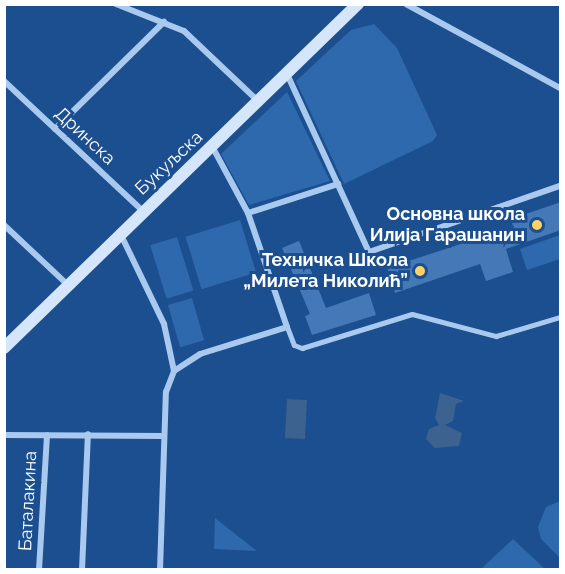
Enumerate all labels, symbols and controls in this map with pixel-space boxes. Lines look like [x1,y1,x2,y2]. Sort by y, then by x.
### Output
street label: Дринска [50,103,120,169]
street label: Букуљска [131,126,207,200]
place label: Основна школа Илија Гарашанин [370,204,525,246]
marker: Основна школа Илија Гарашанин [530,218,544,232]
place label: Техничка Школа „Милета Николић” [243,250,408,292]
marker: Техничка Школа „Милета Николић” [413,264,427,278]
street label: Баталакина [15,450,41,552]

